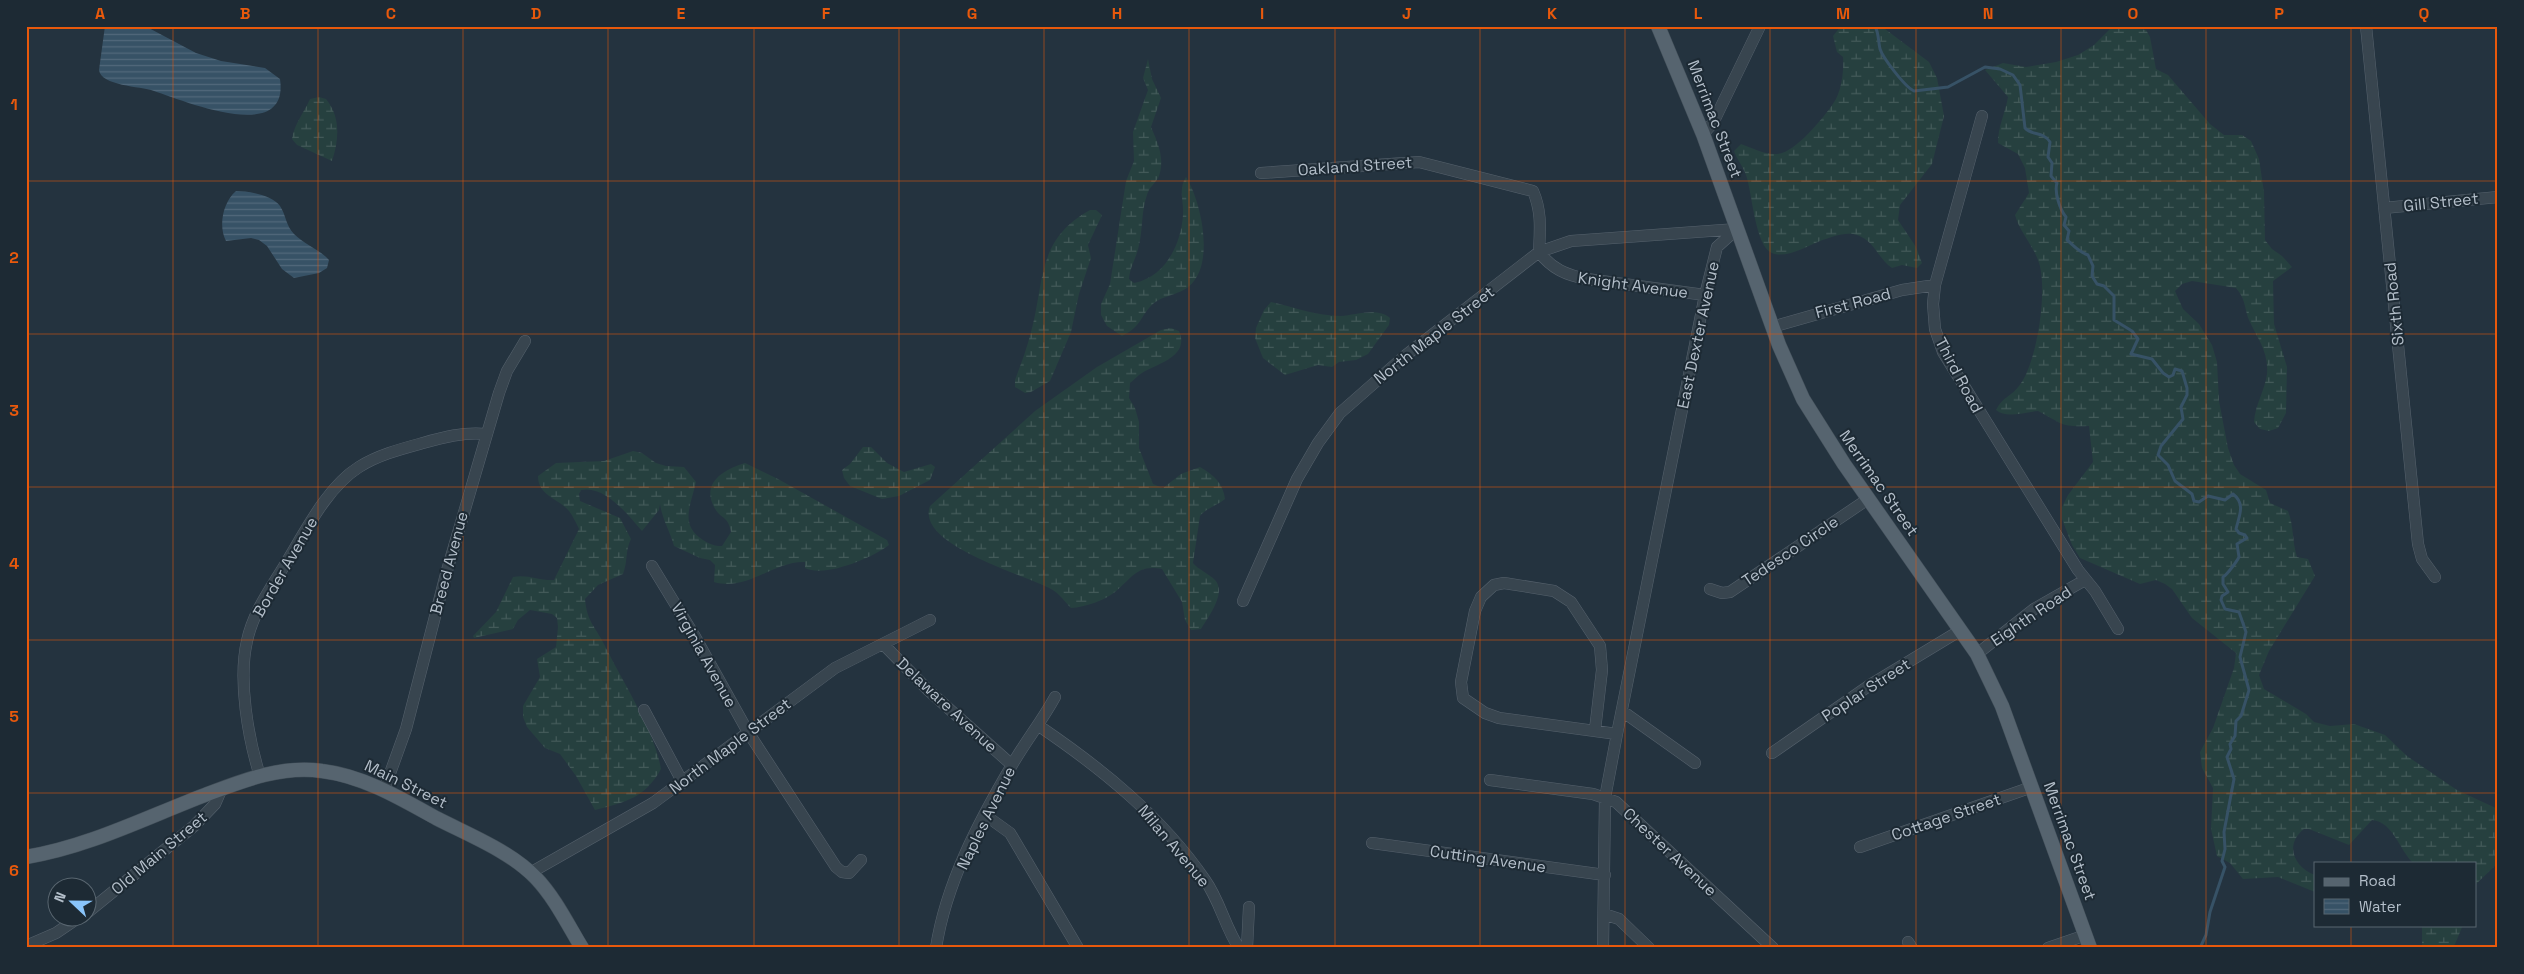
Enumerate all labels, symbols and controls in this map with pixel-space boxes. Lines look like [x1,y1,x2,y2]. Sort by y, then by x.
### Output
text: A [95,3,105,24]
text: B [240,3,250,24]
text: C [386,3,396,24]
text: D [531,3,541,24]
text: E [677,3,686,24]
text: F [822,3,831,24]
text: G [967,3,977,24]
text: H [1112,3,1122,24]
text: I [1260,3,1264,24]
text: J [1402,3,1412,24]
text: K [1547,3,1557,24]
text: L [1694,3,1703,24]
text: M [1836,3,1850,24]
text: N [1983,3,1993,24]
text: O [2128,3,2139,24]
text: P [2274,3,2284,24]
text: Q [2419,3,2430,24]
street label: Merrimac Street [1683,57,1747,181]
text: 1 [10,94,18,115]
street label: Oakland Street [1297,152,1413,180]
street label: Gill Street [2402,188,2480,216]
text: 2 [9,247,19,268]
street label: East Dexter Avenue [1672,260,1724,410]
street label: Sixth Road [2379,261,2409,347]
street label: Knight Avenue [1577,267,1689,303]
street label: North Maple Street [1369,281,1499,389]
street label: First Road [1813,283,1893,323]
street label: Third Road [1930,334,1988,416]
text: 3 [9,400,19,421]
street label: Merrimac Street [1835,426,1923,540]
street label: Breed Avenue [425,509,473,617]
street label: Tedesco Circle [1738,511,1842,591]
street label: Border Avenue [248,513,322,621]
text: 4 [9,553,19,574]
street label: Eighth Road [1986,581,2076,651]
street label: Virginia Avenue [666,599,742,711]
street label: Delaware Avenue [892,653,1002,757]
street label: Poplar Street [1818,653,1914,727]
street label: North Maple Street [665,693,795,799]
text: 5 [9,706,19,727]
street label: Main Street [361,755,451,813]
street label: Naples Avenue [952,763,1020,873]
street label: Merrimac Street [2039,779,2101,903]
street label: Cottage Street [1888,788,2004,846]
street label: Milan Avenue [1133,801,1215,891]
street label: Chester Avenue [1619,803,1721,901]
street label: Old Main Street [107,807,211,899]
street label: Cutting Avenue [1429,840,1547,878]
text: 6 [9,860,19,881]
legend [2314,862,2476,926]
text: Road [2359,871,2396,890]
north arrow [48,876,98,926]
text: N [50,889,70,905]
text: Water [2359,897,2402,916]

